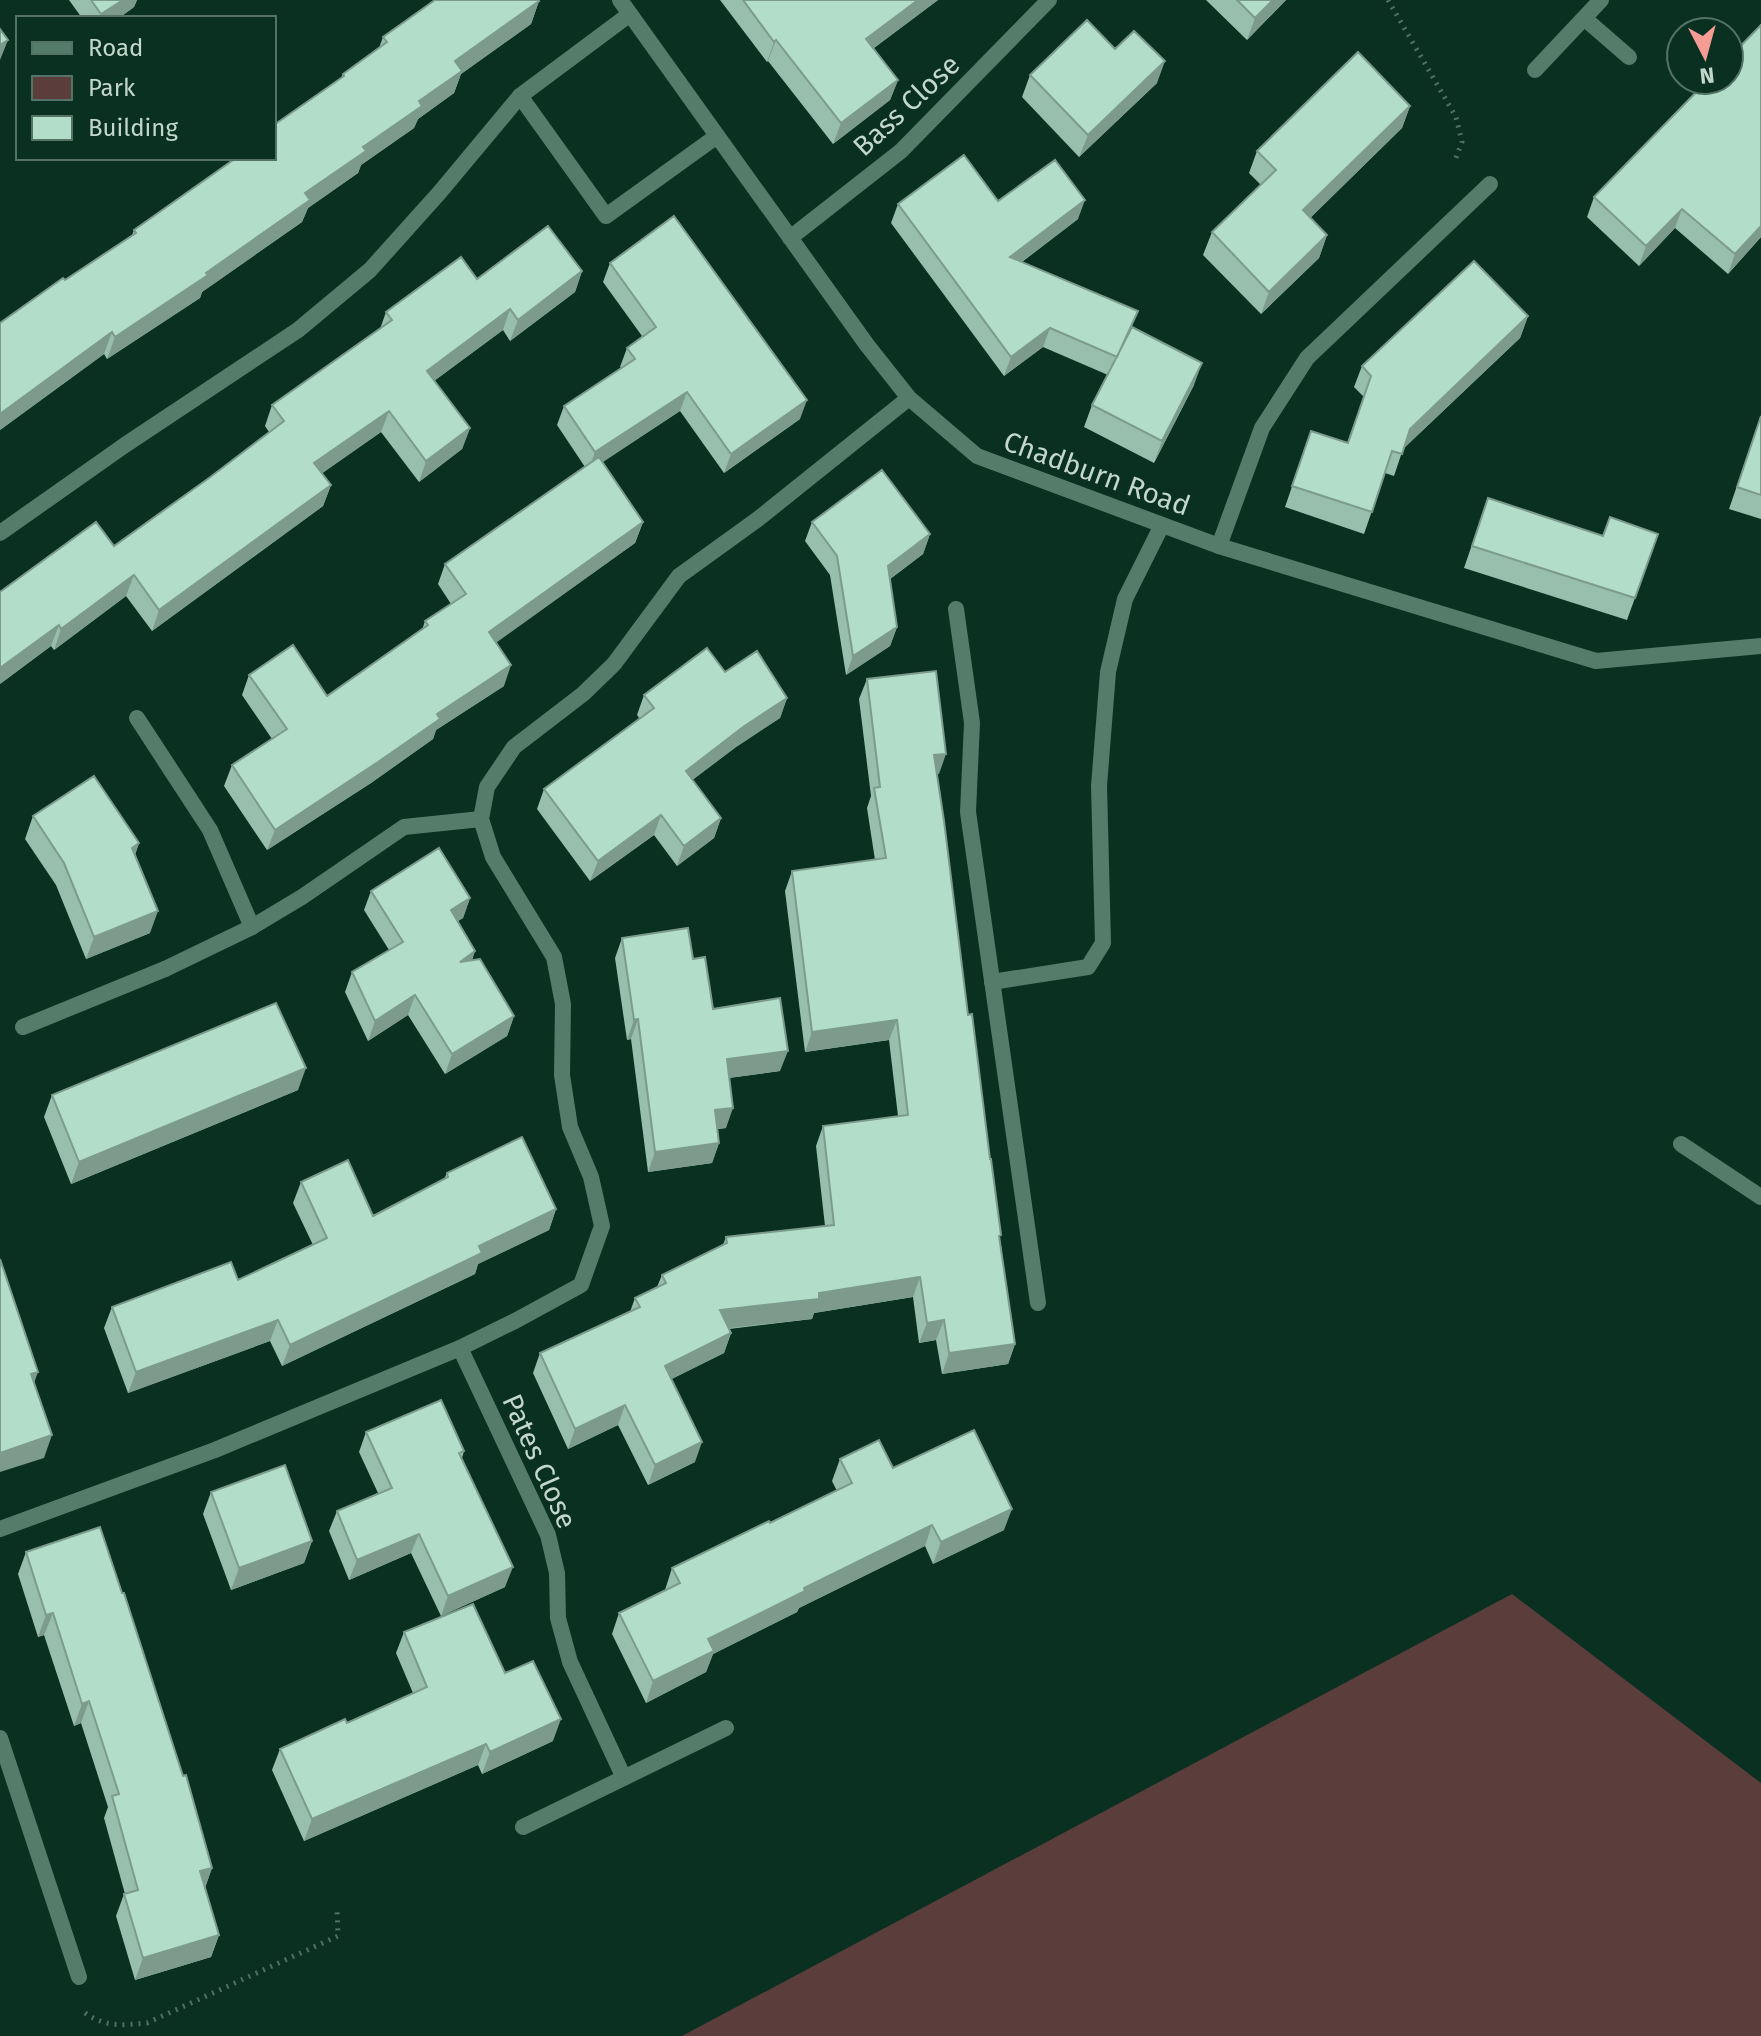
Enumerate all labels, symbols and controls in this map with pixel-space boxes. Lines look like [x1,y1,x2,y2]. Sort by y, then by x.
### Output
legend [16,16,276,160]
north arrow [1665,16,1745,96]
text: Road [88,34,143,62]
street label: Bass Close [846,48,966,163]
text: N [1698,61,1716,90]
text: Park [88,74,136,102]
text: Building [88,114,178,142]
street label: Chadburn Road [999,424,1195,522]
street label: Pates Close [495,1389,584,1533]

